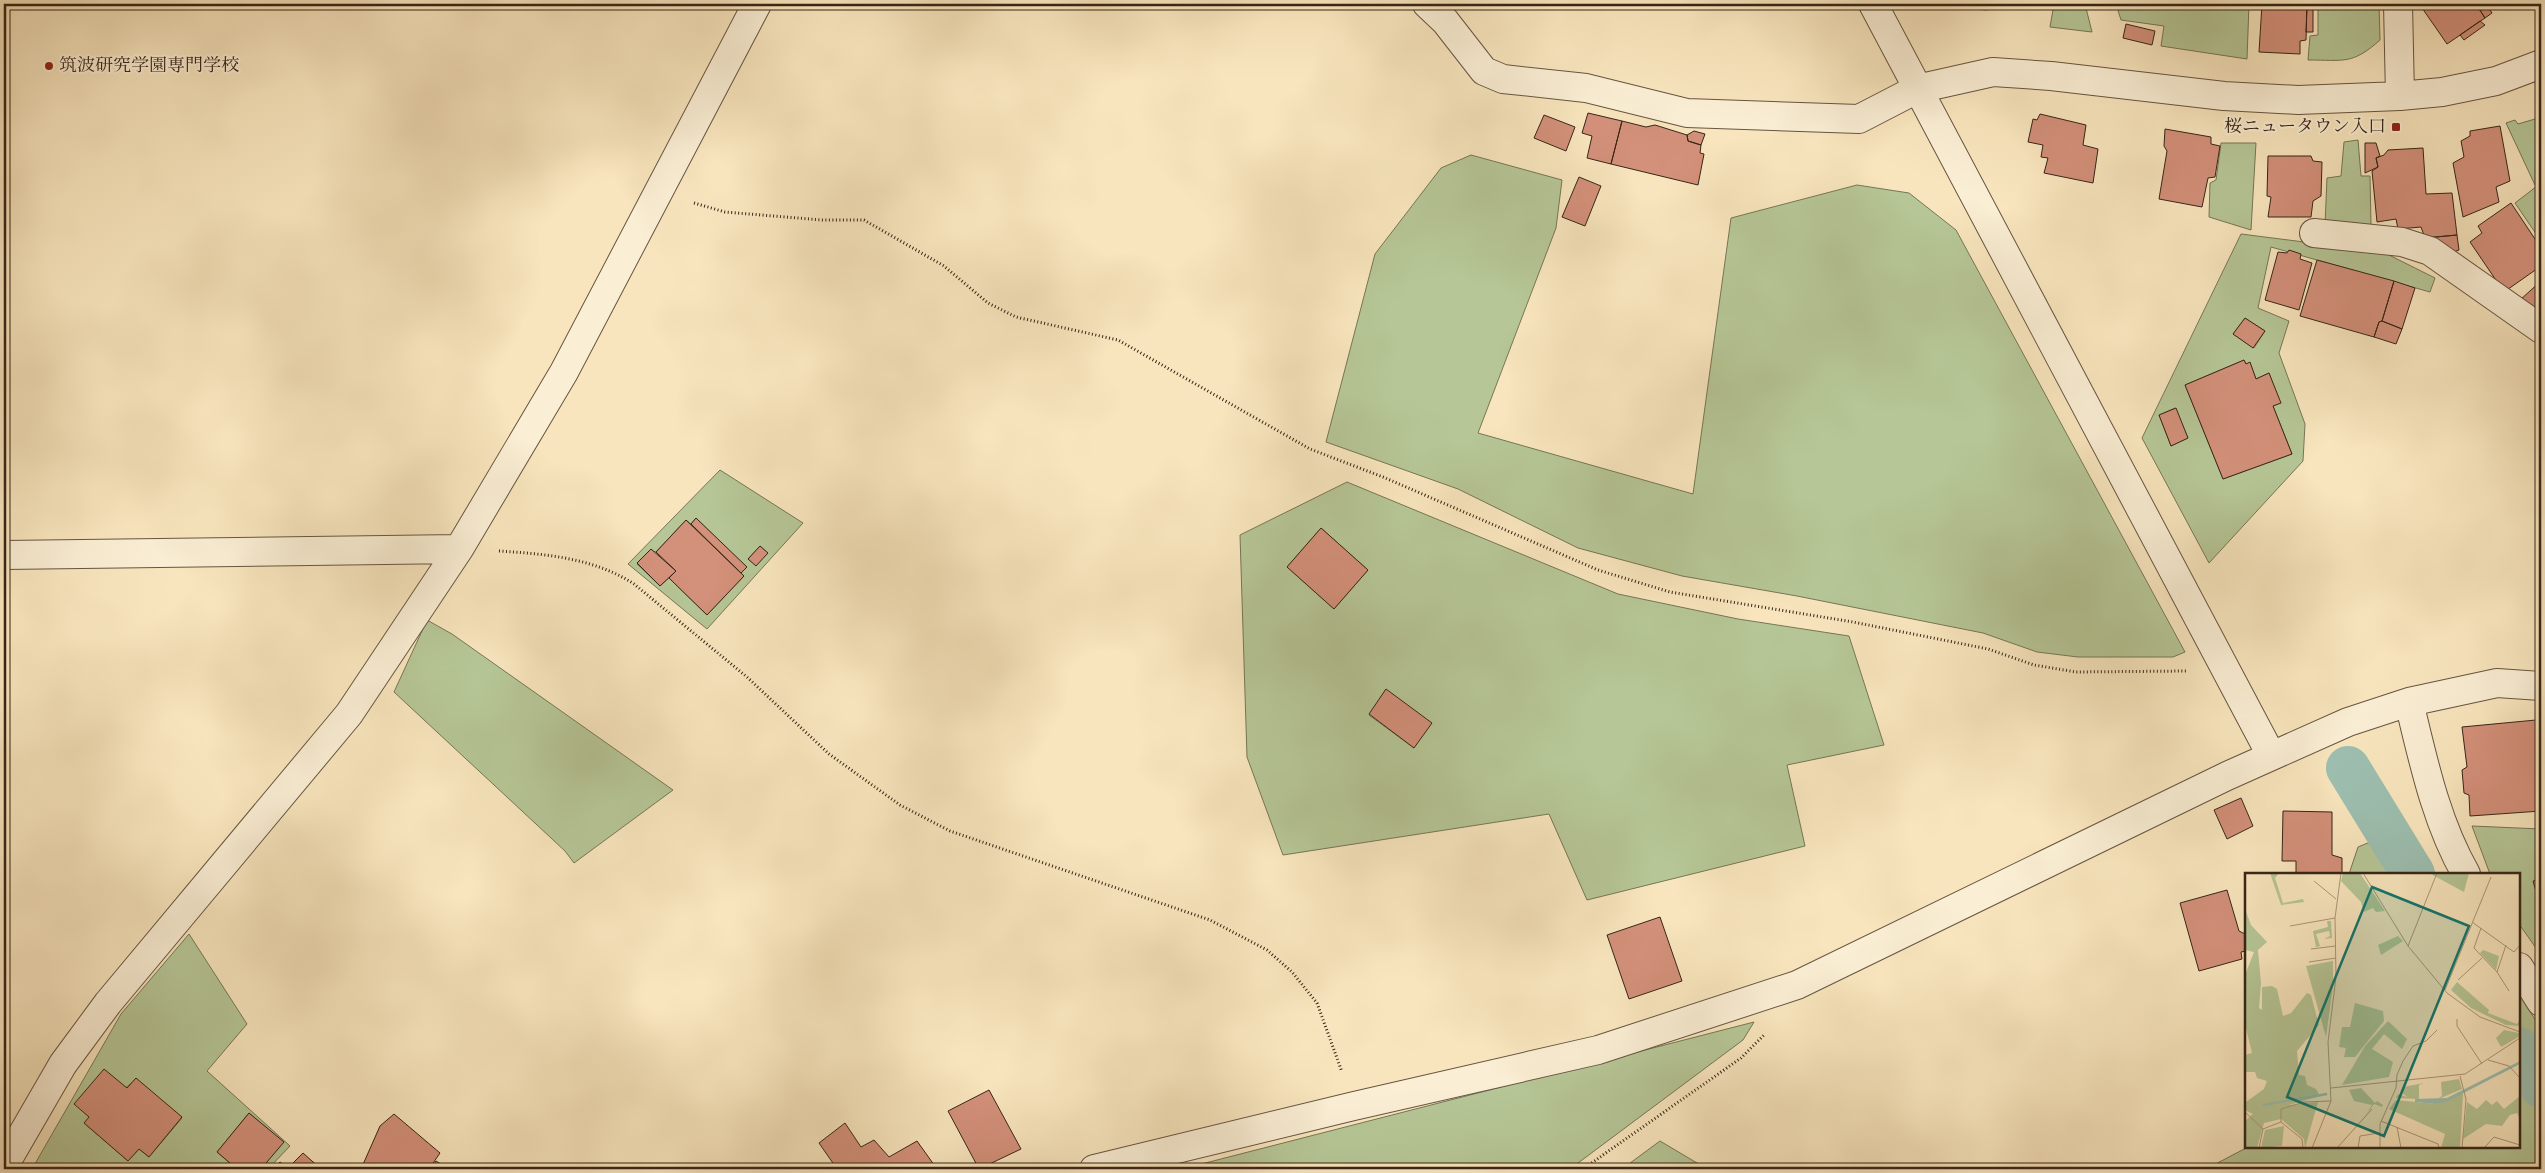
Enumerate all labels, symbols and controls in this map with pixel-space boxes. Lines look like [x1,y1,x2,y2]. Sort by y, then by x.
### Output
place label: 筑波研究学園専門学校 [59,55,239,75]
marker: 筑波研究学園専門学校 [43,60,55,72]
place label: 桜ニュータウン入口 [2224,116,2386,136]
marker: 桜ニュータウン入口 [2390,121,2402,133]
inset map [2245,873,2520,1148]

